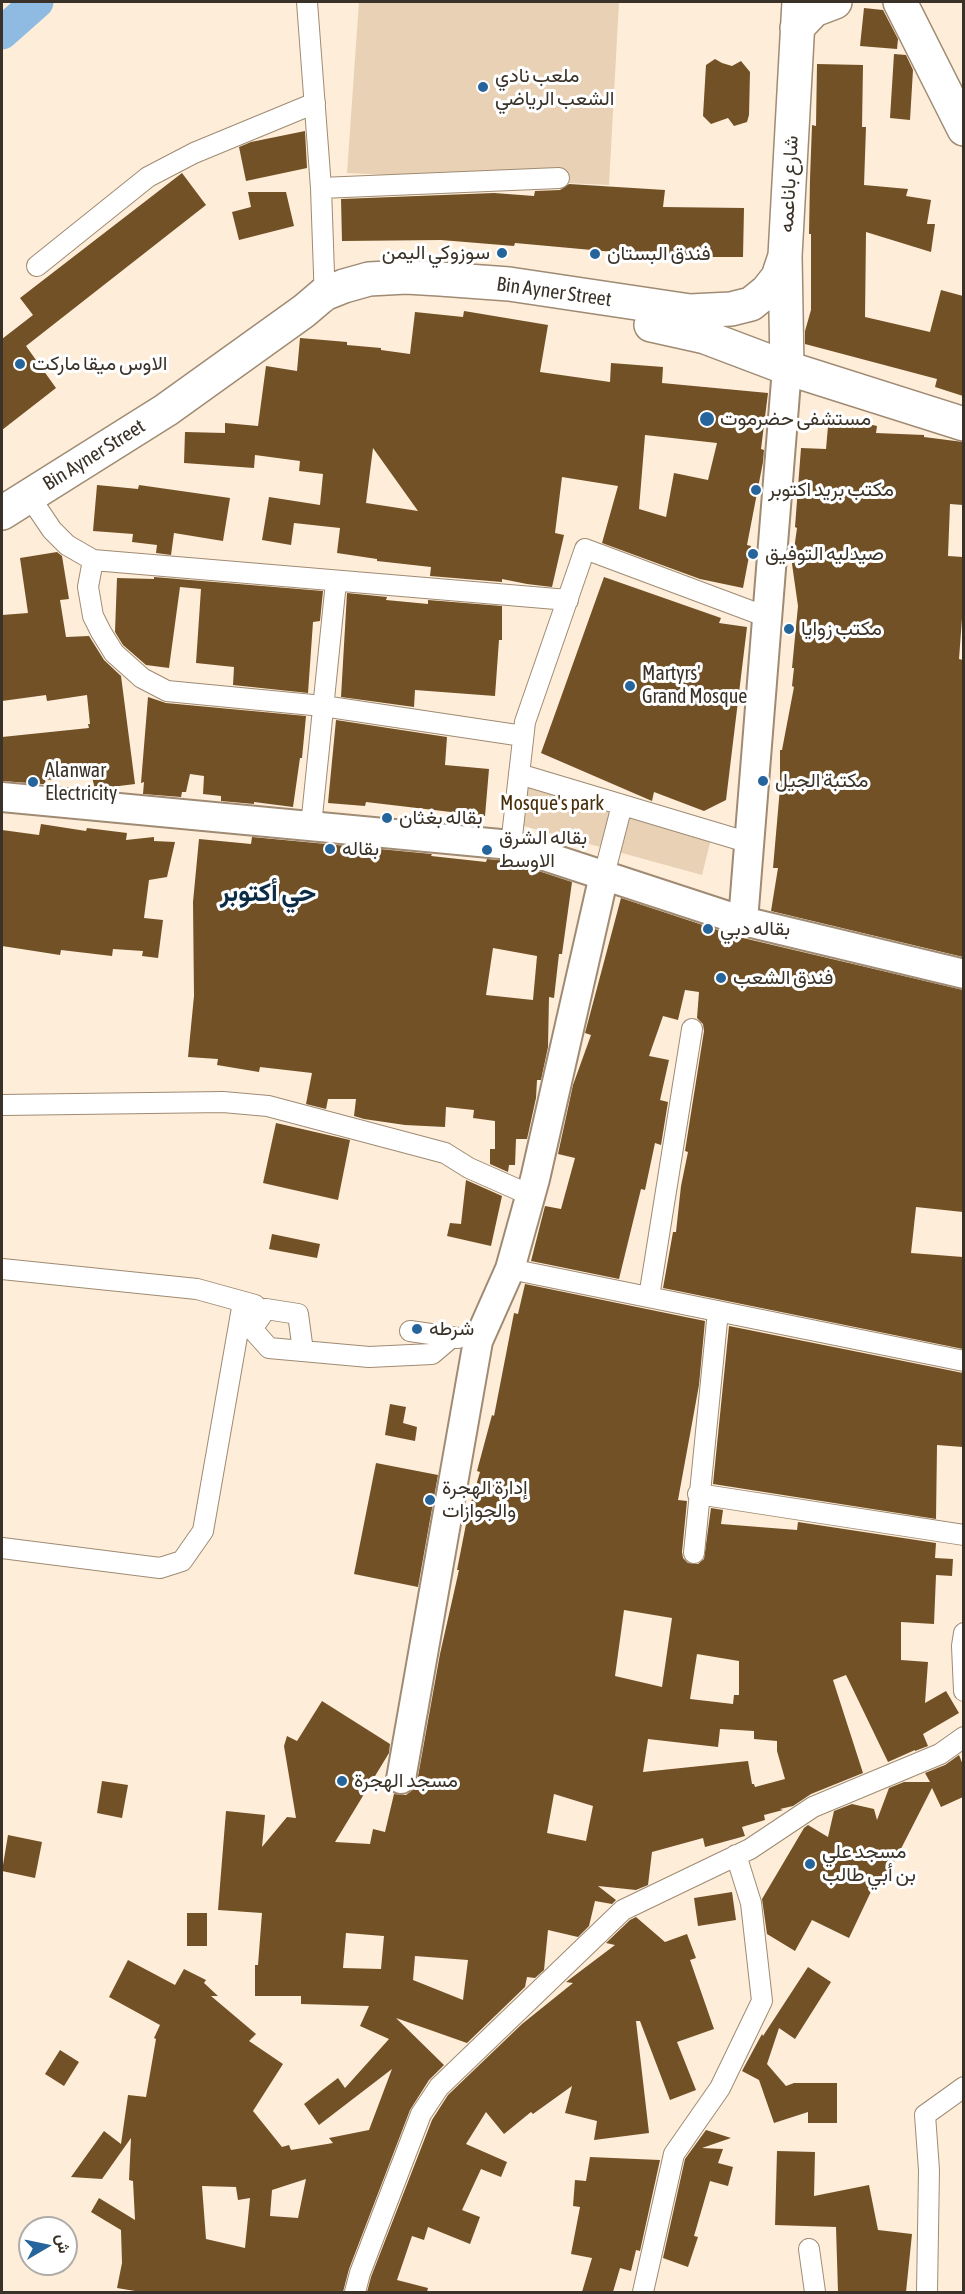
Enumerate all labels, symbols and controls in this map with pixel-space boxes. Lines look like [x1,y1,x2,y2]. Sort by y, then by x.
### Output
place label: ملعب نادي الشعب الرياضي [495,64,614,111]
marker: ملعب نادي الشعب الرياضي [476,80,490,94]
street label: شارع باناعمه [774,135,804,233]
place label: سوزوكي اليمن [382,241,490,265]
place label: فندق البستان [607,242,711,266]
marker: سوزوكي اليمن [495,246,509,260]
marker: فندق البستان [588,247,602,261]
street label: Bin Ayner Street [495,272,613,312]
place label: الاوس ميقا ماركت [32,352,167,376]
marker: الاوس ميقا ماركت [13,357,27,371]
place label: مستشفى حضرموت [720,407,871,431]
marker: مستشفى حضرموت [698,410,716,428]
street label: Bin Ayner Street [39,414,149,496]
place label: مكتب بريد اكتوبر [768,478,894,502]
marker: مكتب بريد اكتوبر [749,483,763,497]
place label: صيدليه التوفيق [765,542,884,566]
marker: صيدليه التوفيق [746,547,760,561]
place label: مكتب زوايا [801,617,882,641]
marker: مكتب زوايا [782,622,796,636]
place label: Martyrs' Grand Mosque [642,662,747,709]
marker: Martyrs' Grand Mosque [623,679,637,693]
place label: Alanwar Electricity [45,759,117,806]
place label: مكتبة الجيل [775,769,868,793]
marker: مكتبة الجيل [756,774,770,788]
marker: Alanwar Electricity [26,775,40,789]
park label: Mosque's park [500,792,604,816]
place label: بقاله بغثان [399,806,483,830]
marker: بقاله بغثان [380,811,394,825]
place label: بقاله الشرق الاوسط [499,826,587,873]
place label: بقاله [342,837,379,861]
marker: بقاله [323,842,337,856]
marker: بقاله الشرق الاوسط [480,843,494,857]
district label: حي أكتوبر [220,877,316,909]
place label: بقاله دبي [720,917,790,941]
marker: بقاله دبي [701,922,715,936]
place label: فندق الشعب [733,966,833,990]
marker: فندق الشعب [714,971,728,985]
place label: شرطه [429,1317,474,1341]
marker: شرطه [410,1322,424,1336]
place label: إدارة الهجرة والجوازات [442,1476,528,1523]
marker: إدارة الهجرة والجوازات [423,1493,437,1507]
place label: مسجد الهجرة [354,1769,458,1793]
marker: مسجد الهجرة [335,1774,349,1788]
place label: مسجد علي بن أبي طالب [822,1840,916,1887]
marker: مسجد علي بن أبي طالب [803,1857,817,1871]
north arrow [18,2216,78,2276]
text: ش [53,2233,74,2254]

